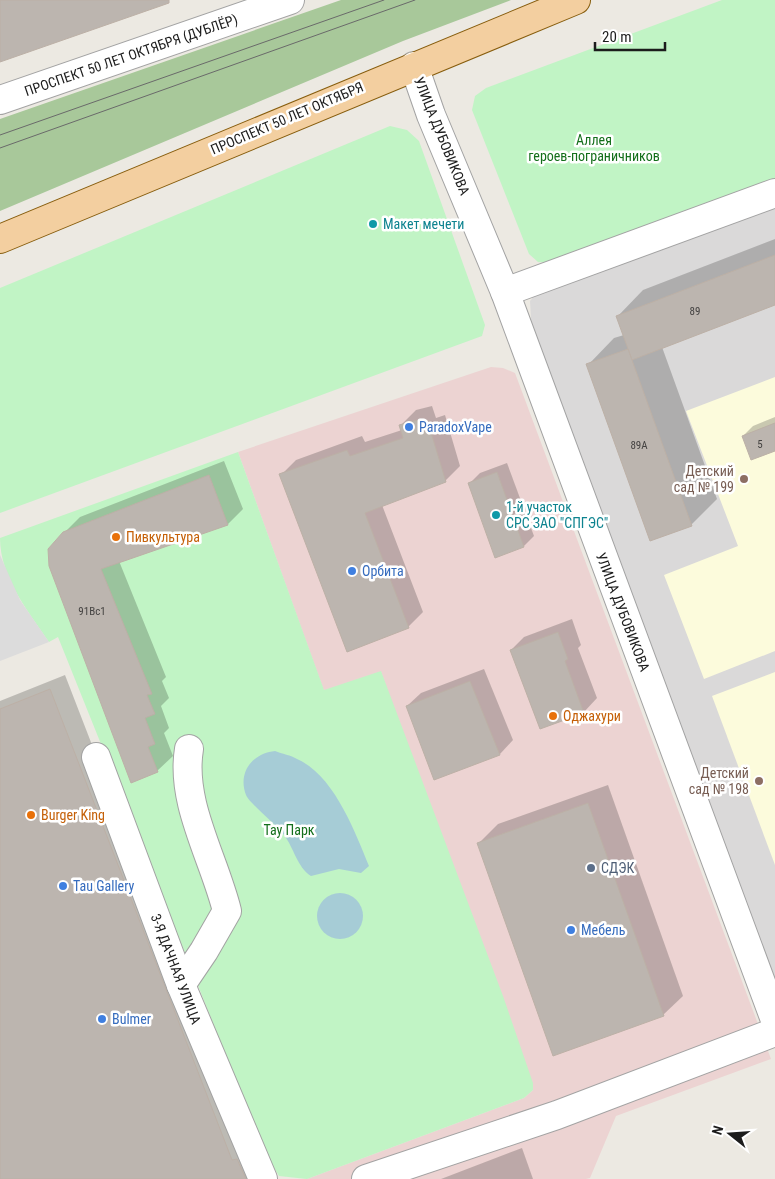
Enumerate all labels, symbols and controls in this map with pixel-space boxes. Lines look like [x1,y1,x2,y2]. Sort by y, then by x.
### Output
street label: ПРОСПЕКТ 50 ЛЕТ ОКТЯБРЯ (ДУБЛЁР) [22,11,240,100]
scale bar [595,20,665,52]
text: 20 m [602,28,632,46]
street label: УЛИЦА ДУБОВИКОВА [411,75,473,197]
street label: ПРОСПЕКТ 50 ЛЕТ ОКТЯБРЯ [208,79,366,157]
park label: Аллея героев-пограничников [528,132,660,164]
place label: Макет мечети [383,216,464,232]
marker: Макет мечети [367,218,379,230]
house number: 89 [690,305,700,318]
place label: ParadoxVape [419,419,492,435]
marker: ParadoxVape [403,421,415,433]
house number: 5 [757,438,763,451]
house number: 89А [630,439,648,452]
place label: Детский сад № 199 [674,463,734,495]
marker: Детский сад № 199 [738,473,750,485]
place label: 1-й участок СРС ЗАО "СПГЭС" [506,499,608,531]
marker: 1-й участок СРС ЗАО "СПГЭС" [490,509,502,521]
place label: Пивкультура [126,529,200,545]
marker: Пивкультура [110,531,122,543]
street label: УЛИЦА ДУБОВИКОВА [593,550,653,674]
place label: Орбита [362,563,404,579]
marker: Орбита [346,565,358,577]
house number: 91Вс1 [78,605,106,618]
place label: Оджахури [563,708,621,724]
marker: Оджахури [547,710,559,722]
place label: Детский сад № 198 [689,765,749,797]
marker: Детский сад № 198 [753,775,765,787]
place label: Burger King [41,807,105,823]
marker: Burger King [25,809,37,821]
park label: Тау Парк [263,822,315,838]
place label: СДЭК [601,860,634,876]
marker: СДЭК [585,862,597,874]
place label: Tau Gallery [73,878,135,894]
marker: Tau Gallery [57,880,69,892]
street label: 3-Я ДАЧНАЯ УЛИЦА [148,912,204,1026]
place label: Мебель [581,922,626,938]
marker: Мебель [565,924,577,936]
place label: Bulmer [112,1011,151,1027]
marker: Bulmer [96,1013,108,1025]
north arrow [705,1109,755,1159]
text: N [709,1124,726,1137]

